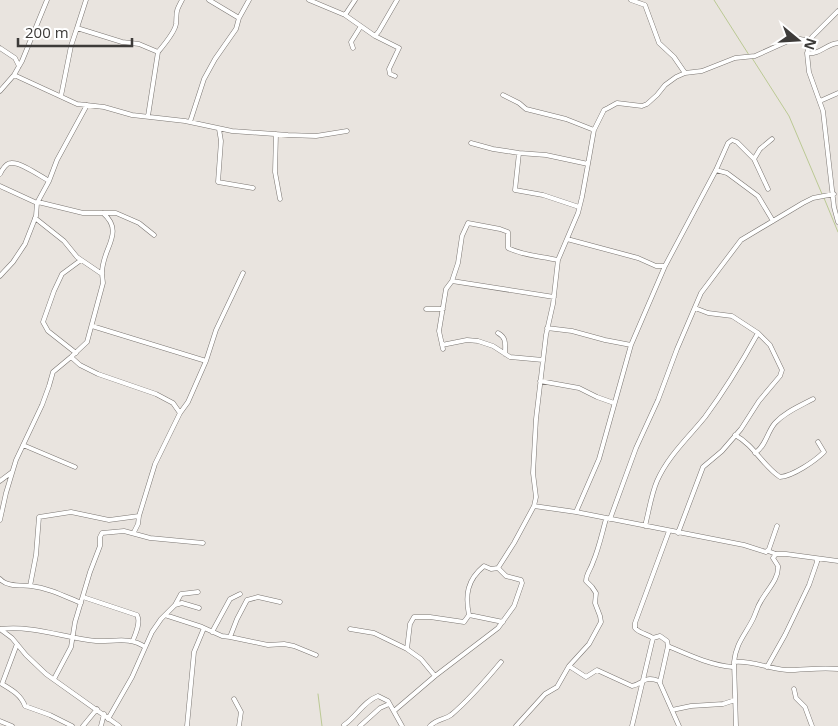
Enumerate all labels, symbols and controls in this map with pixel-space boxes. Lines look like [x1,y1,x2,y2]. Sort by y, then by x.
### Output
scale bar [18,15,131,47]
north arrow [773,15,823,65]
text: 200 m [25,22,69,42]
text: N [800,36,822,53]

